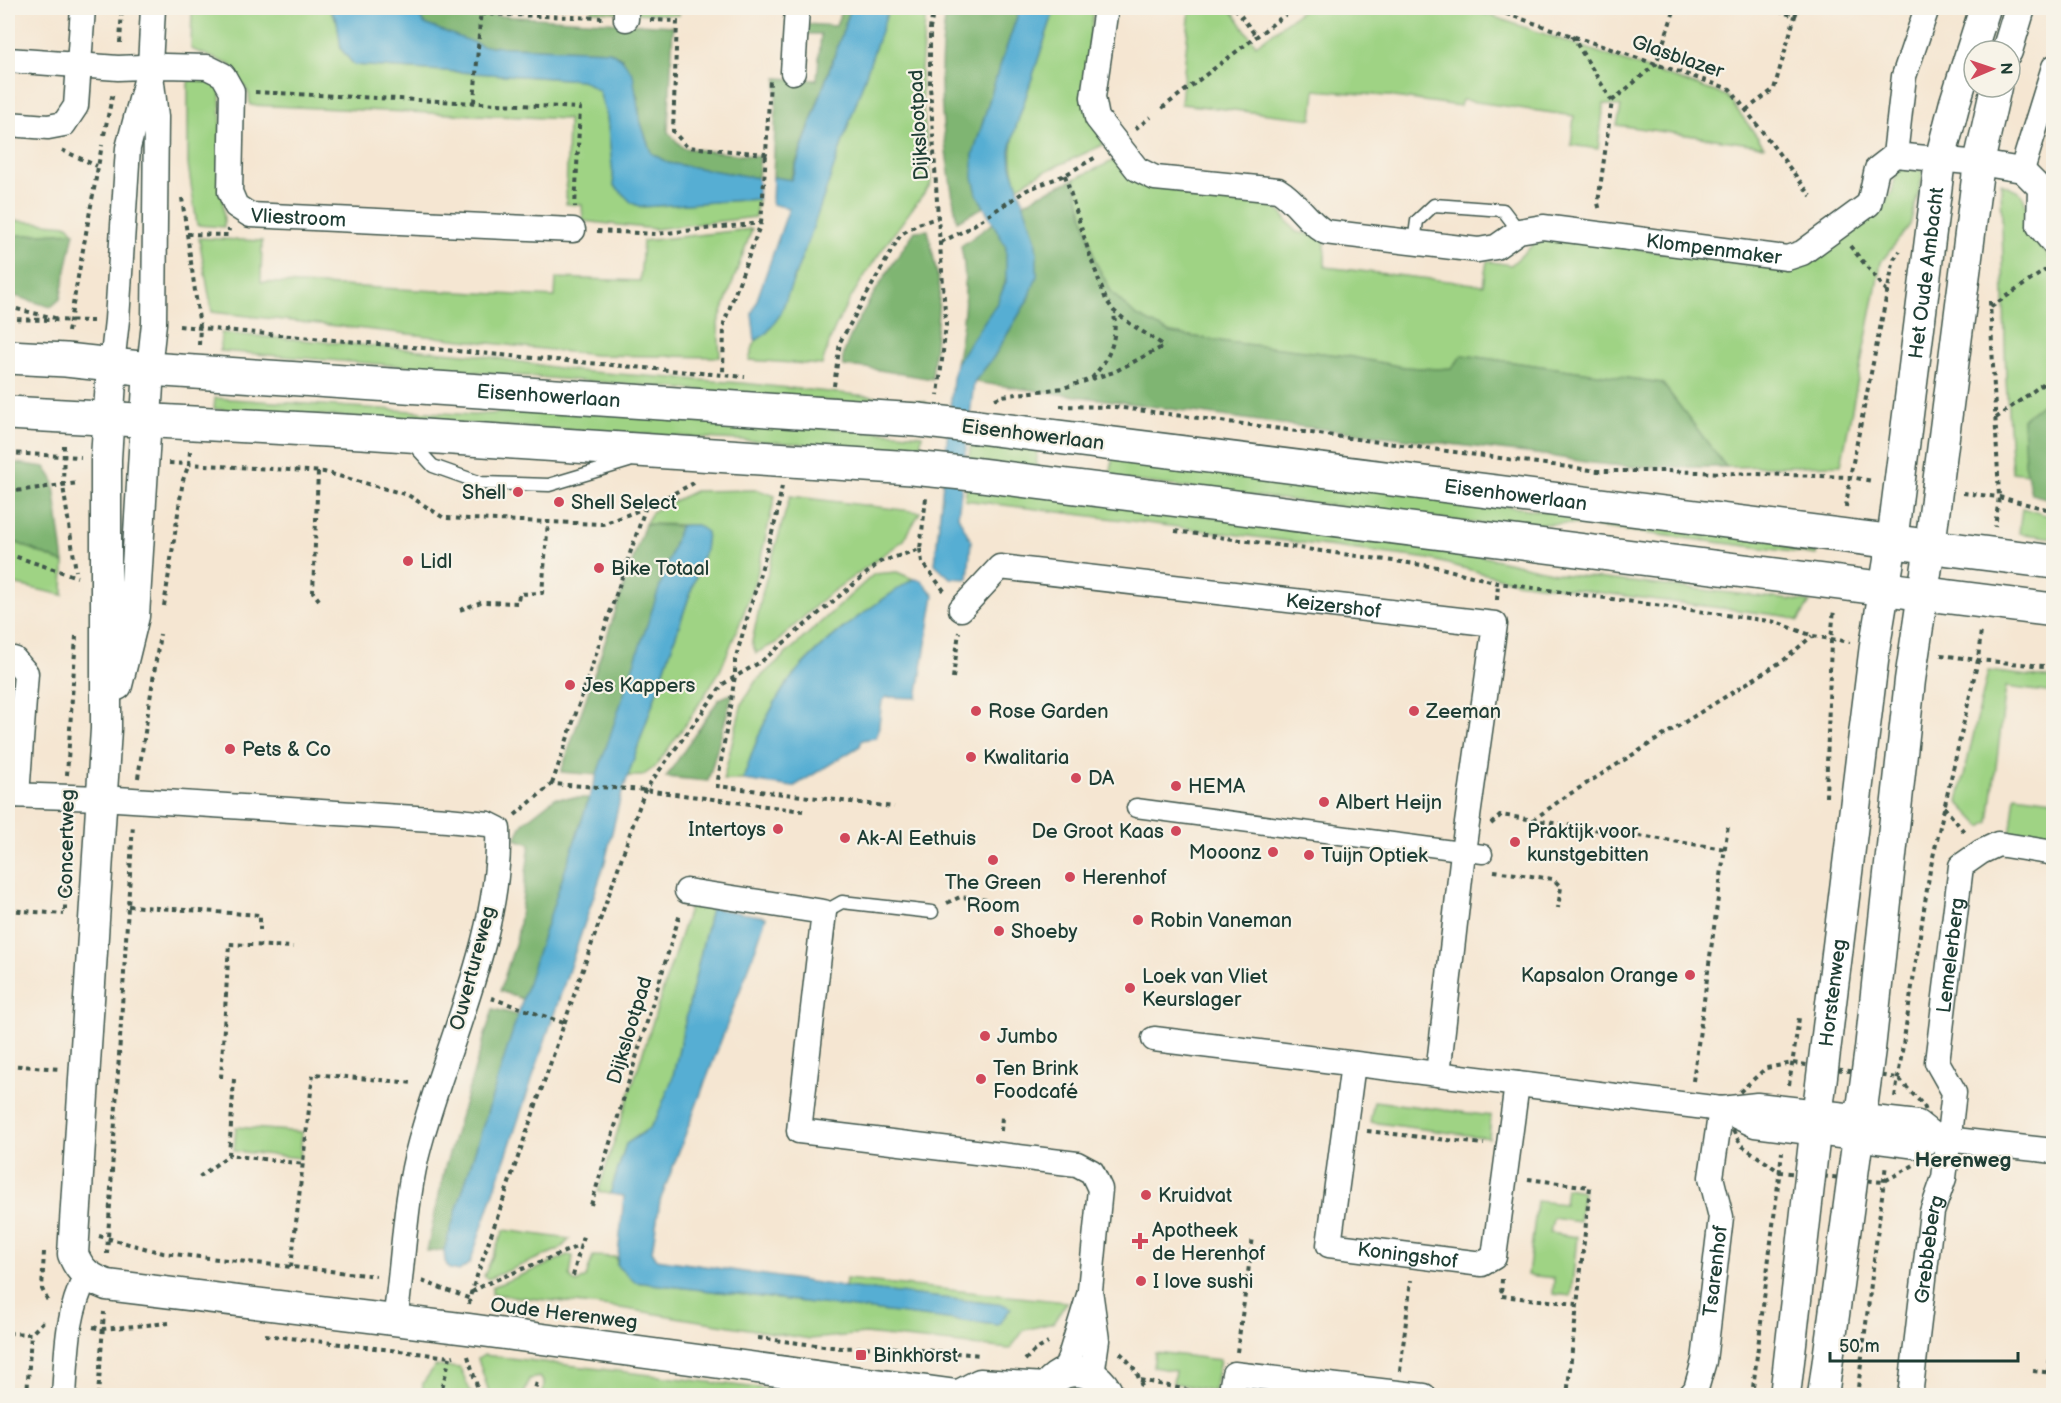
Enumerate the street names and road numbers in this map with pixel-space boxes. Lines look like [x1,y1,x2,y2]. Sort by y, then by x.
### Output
street label: Glasblazer [1628,30,1728,84]
street label: Dijkslootpad [904,69,934,181]
street label: Het Oude Ambacht [1904,186,1949,360]
street label: Vliestroom [250,204,347,232]
street label: Klompenmaker [1645,229,1784,270]
street label: Eisenhowerlaan [476,380,621,413]
street label: Eisenhowerlaan [960,414,1106,456]
street label: Eisenhowerlaan [1443,475,1589,516]
street label: Keizershof [1284,589,1382,624]
street label: Concertweg [54,789,80,899]
street label: Lemelerberg [1932,896,1970,1014]
street label: Ouvertureweg [445,904,501,1033]
street label: Horstenweg [1815,938,1852,1048]
street label: Dijkslootpad [602,974,658,1087]
street label: Grebbeberg [1910,1192,1950,1305]
street label: Tsarenhof [1698,1224,1733,1318]
street label: Koningshof [1356,1238,1459,1274]
street label: Oude Herenweg [489,1293,639,1335]

